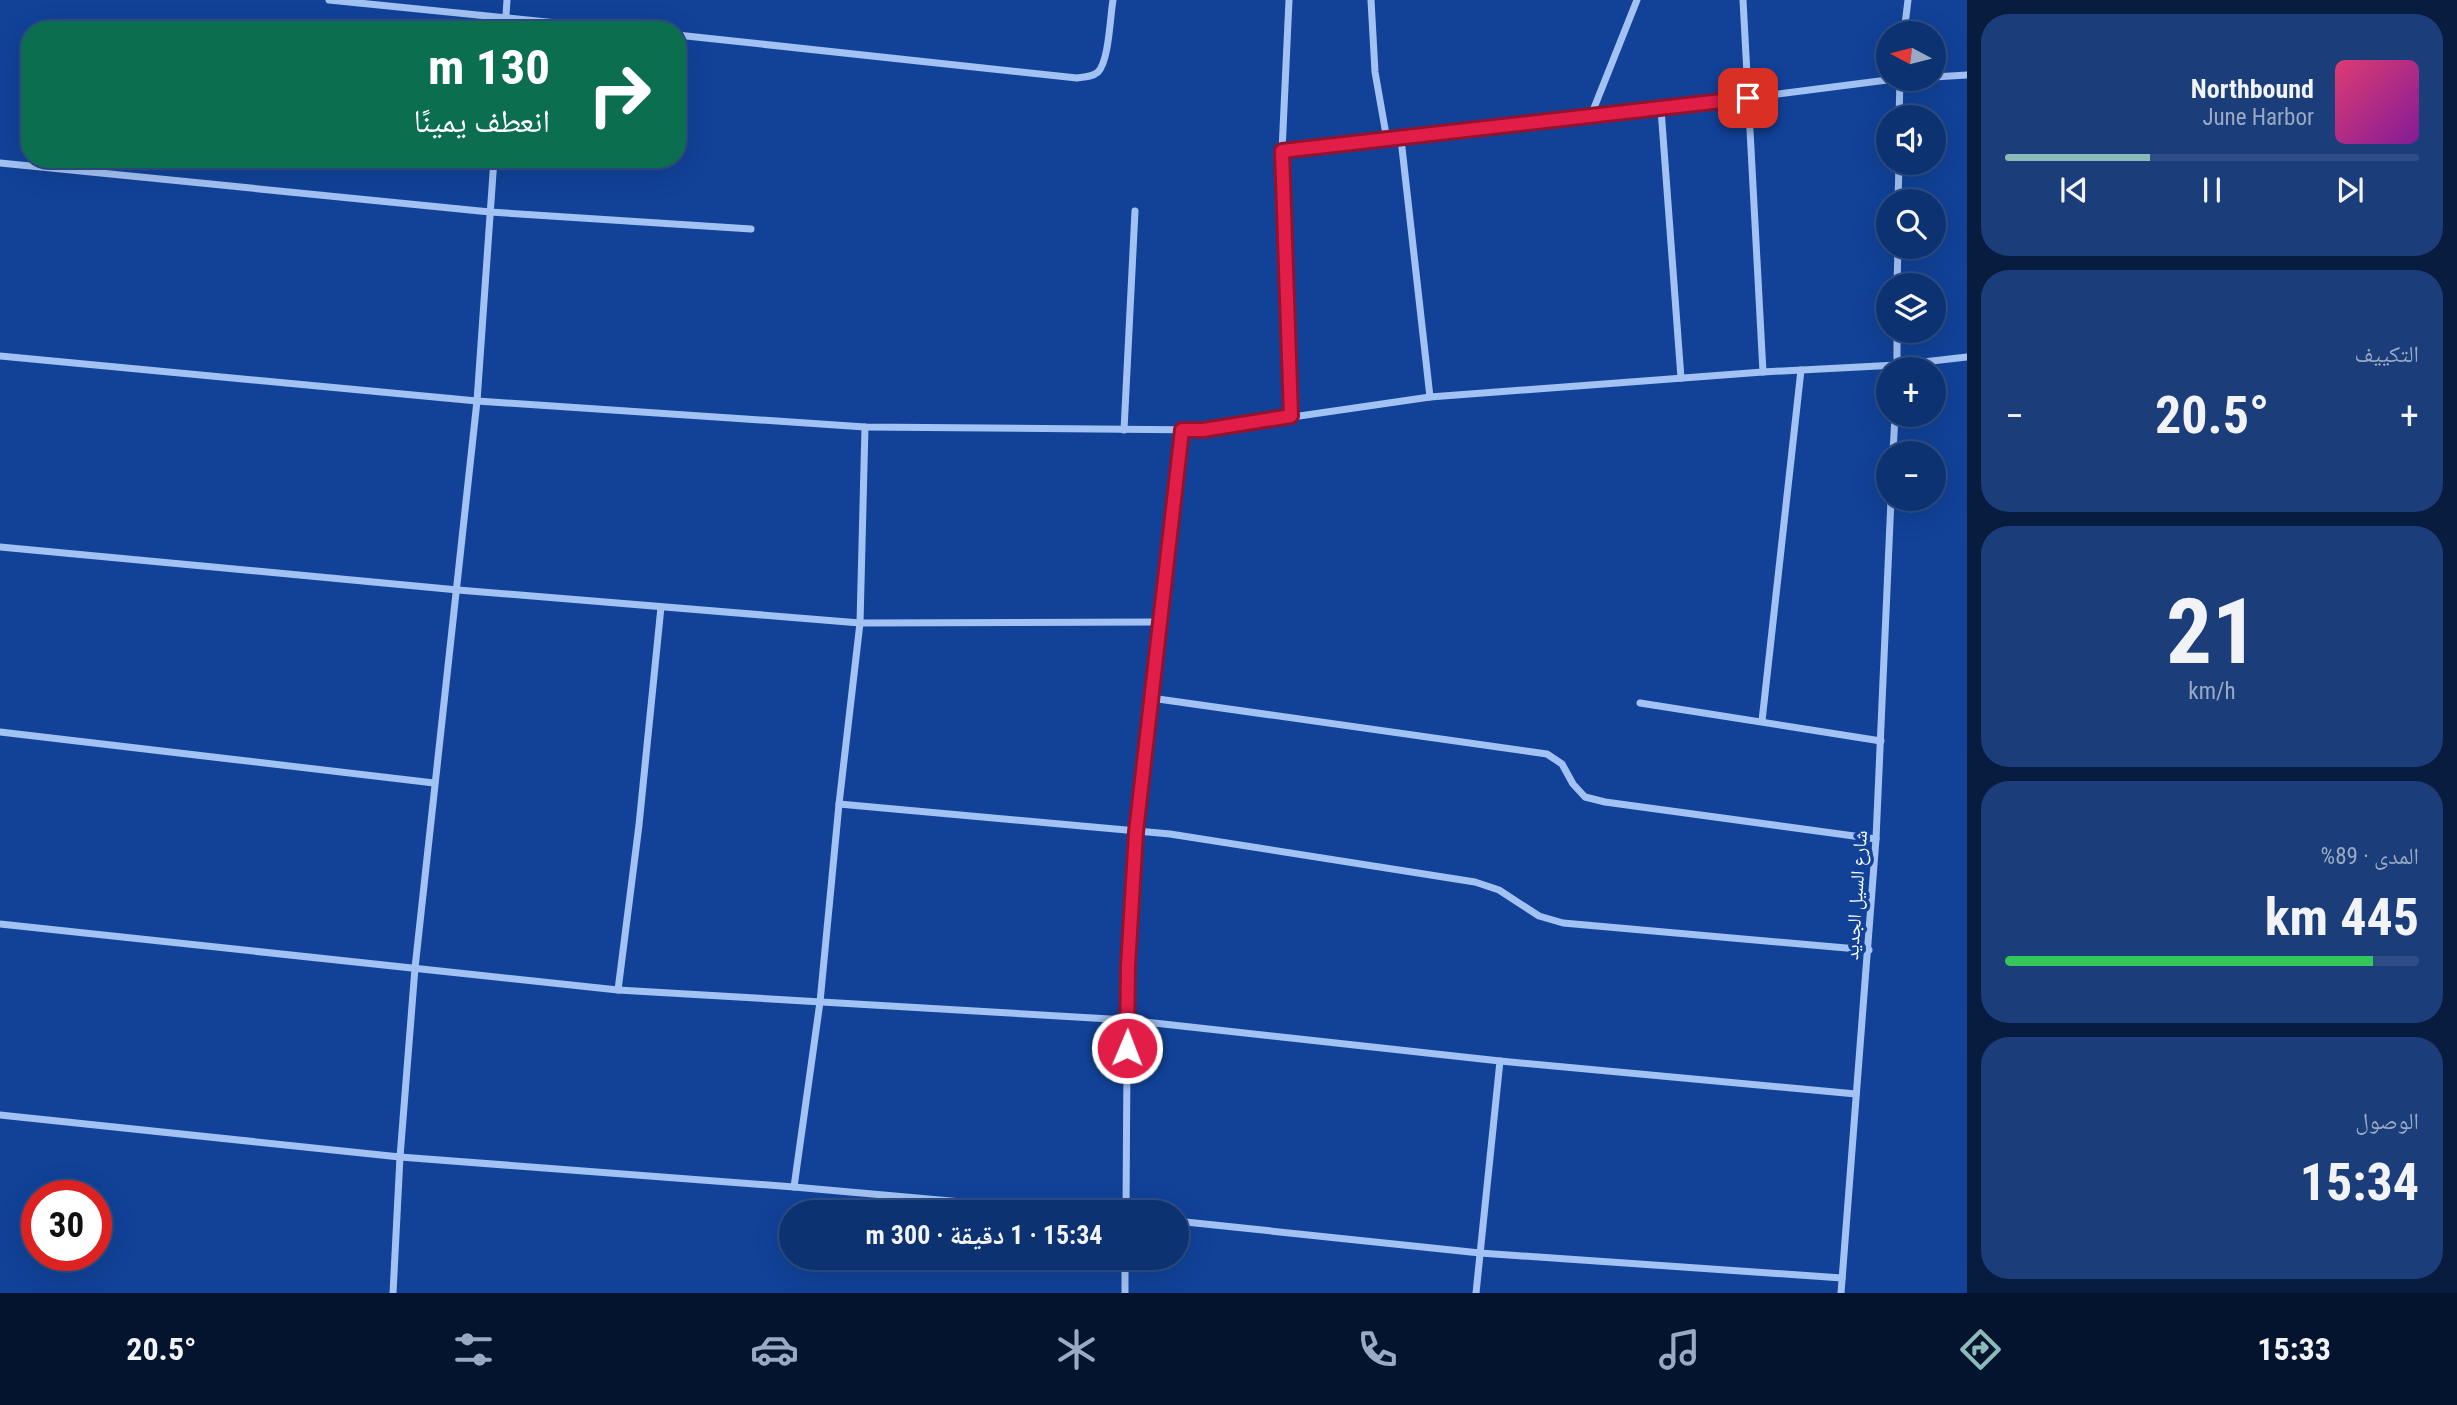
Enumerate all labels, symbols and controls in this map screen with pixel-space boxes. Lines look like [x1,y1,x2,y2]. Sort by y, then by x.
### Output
north arrow [1876,21,1946,91]
map controls [1876,21,1946,511]
text: 130 m [428,39,550,96]
icon: right [574,49,665,140]
pin [1718,68,1778,128]
text: Northbound [2191,74,2314,104]
icon: arrive [1729,79,1767,117]
text: انعطف يمينًا [414,102,550,140]
text: June Harbor [2202,104,2314,131]
button: sound [1876,105,1946,175]
icon: previous [2055,171,2093,209]
icon: pause [2193,171,2231,209]
icon: next [2331,171,2369,209]
button: search [1876,189,1946,259]
button: layers [1876,273,1946,343]
text: التكييف [2354,341,2419,368]
button: + [1876,357,1946,427]
text: 20.5° [2155,385,2269,446]
text: − [2005,394,2024,438]
text: + [2400,394,2419,438]
button: − [1876,441,1946,511]
text: 21 [2166,579,2258,685]
text: km/h [2188,678,2236,705]
street label: شارع السيل الجديد [1840,829,1872,961]
text: المدى · 89% [2321,843,2419,870]
text: 445 km [2265,887,2419,948]
position arrow [1090,1011,1164,1085]
text: الوصول [2355,1108,2419,1135]
text: 15:34 [2300,1152,2419,1213]
speed limit sign: 30 [21,1180,112,1271]
text: 15:34 · 1 دقيقة · 300 m [866,1220,1102,1250]
icon: filters [449,1325,498,1374]
icon: car [750,1325,799,1374]
icon: climate [1052,1325,1101,1374]
icon: phone [1353,1325,1402,1374]
icon: music [1655,1325,1704,1374]
icon: directions [1956,1325,2005,1374]
text: 20.5° [126,1330,197,1368]
text: 15:33 [2257,1330,2331,1368]

